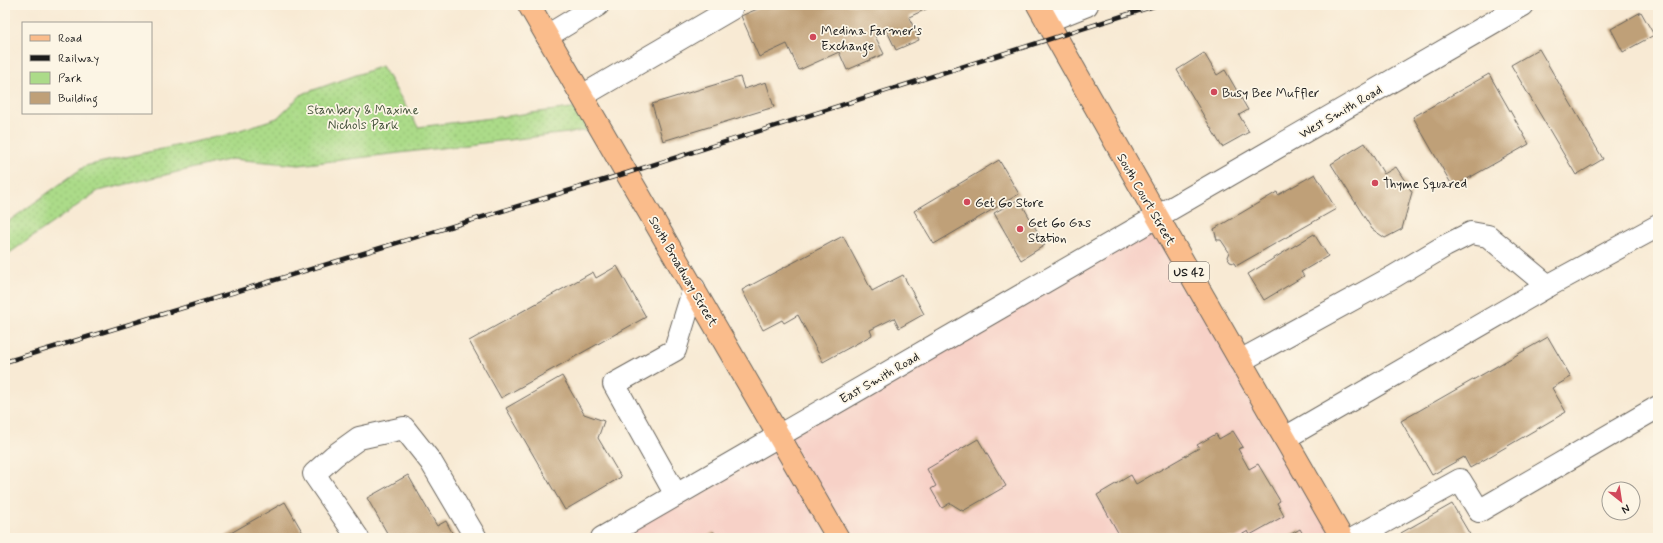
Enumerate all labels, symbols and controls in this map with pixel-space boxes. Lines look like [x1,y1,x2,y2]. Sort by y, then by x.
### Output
legend [22,22,152,114]
place label: Medina Farmer's Exchange [821,23,922,57]
text: Road [58,31,82,47]
marker: Medina Farmer's Exchange [808,32,818,42]
text: Railway [58,51,100,67]
text: Park [58,71,82,87]
street label: West Smith Road [1296,82,1385,143]
place label: Busy Bee Muffler [1222,85,1320,102]
marker: Busy Bee Muffler [1209,87,1219,97]
text: Building [58,91,98,108]
park label: Stanbery & Maxine Nichols Park [307,102,419,134]
street label: South Court Street [1112,151,1179,249]
place label: Thyme Squared [1383,176,1467,193]
marker: Thyme Squared [1370,178,1380,188]
place label: Get Go Store [975,195,1044,212]
marker: Get Go Store [962,197,972,207]
street label: South Broadway Street [644,214,721,330]
place label: Get Go Gas Station [1028,215,1091,247]
marker: Get Go Gas Station [1015,224,1025,234]
road number: US 42 [1169,262,1209,282]
street label: East Smith Road [837,349,923,408]
north arrow [1601,481,1641,521]
text: N [1619,501,1632,517]

